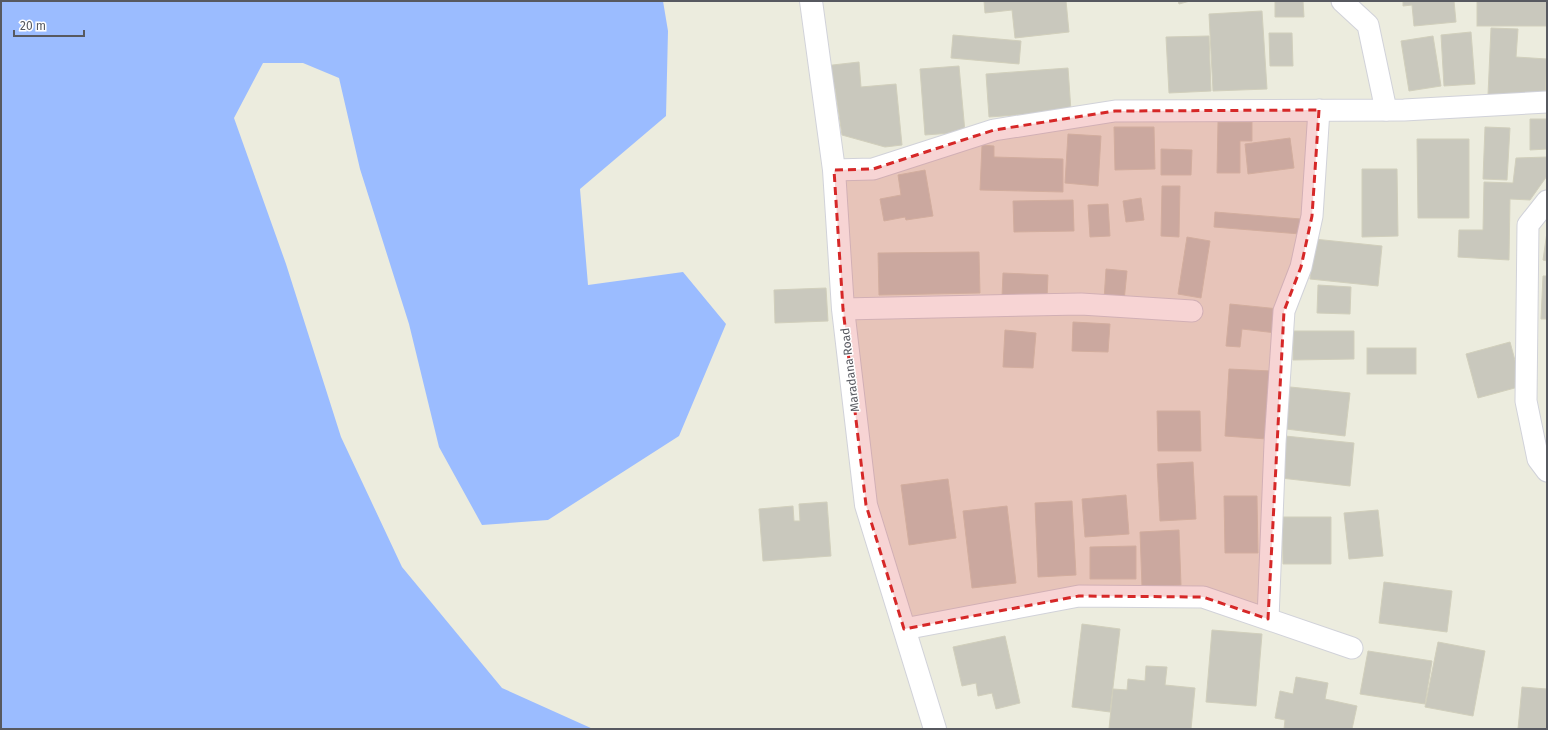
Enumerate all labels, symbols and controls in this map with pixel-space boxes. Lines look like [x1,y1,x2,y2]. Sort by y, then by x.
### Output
scale bar [14,12,84,38]
text: 20 m [20,19,46,33]
street label: Maradana Road [838,327,862,413]

